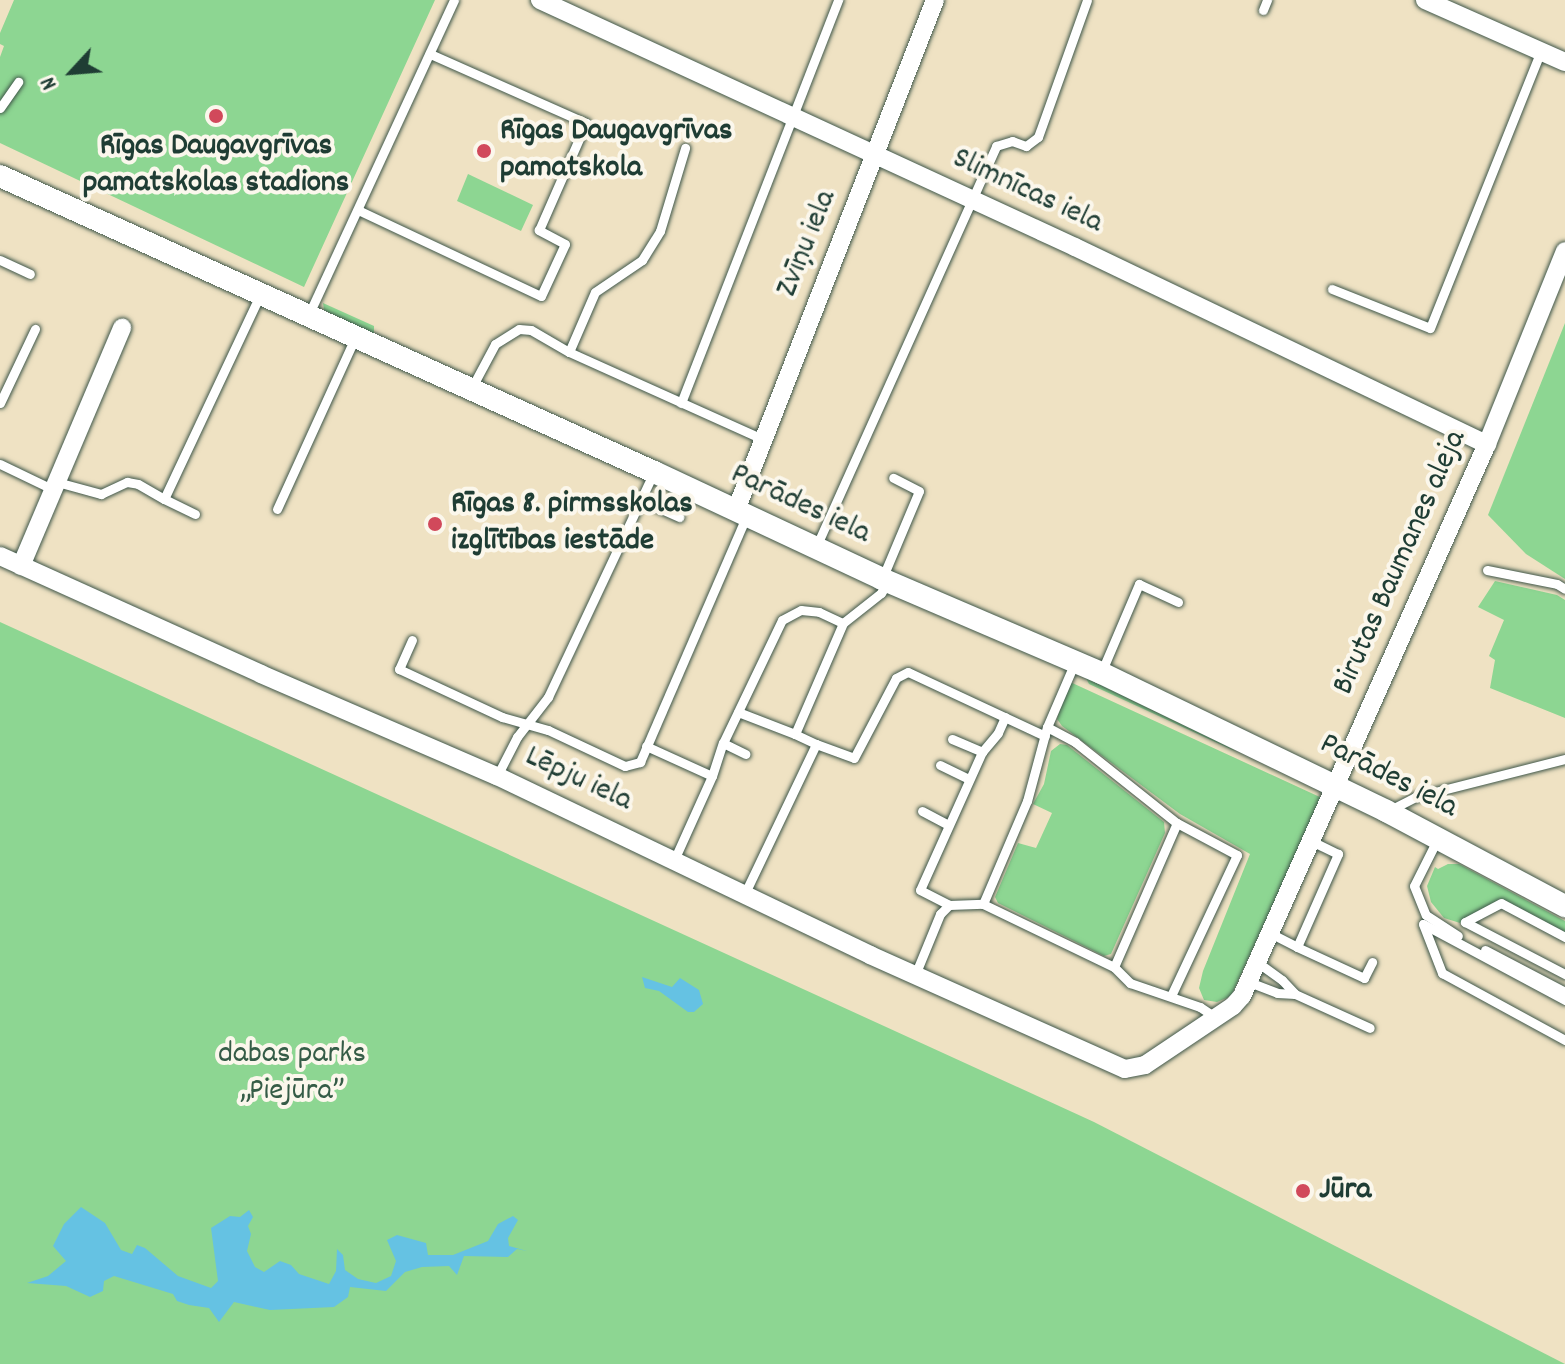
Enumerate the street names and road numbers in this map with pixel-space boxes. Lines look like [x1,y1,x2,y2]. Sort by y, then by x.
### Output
street label: Slimnīcas iela [946,140,1108,244]
street label: Zvīņu iela [769,185,847,303]
street label: Birutas Baumanes aleja [1325,425,1477,701]
street label: Parādes iela [724,456,876,554]
street label: Parādes iela [1313,726,1463,828]
street label: Lēpju iela [518,739,638,821]

